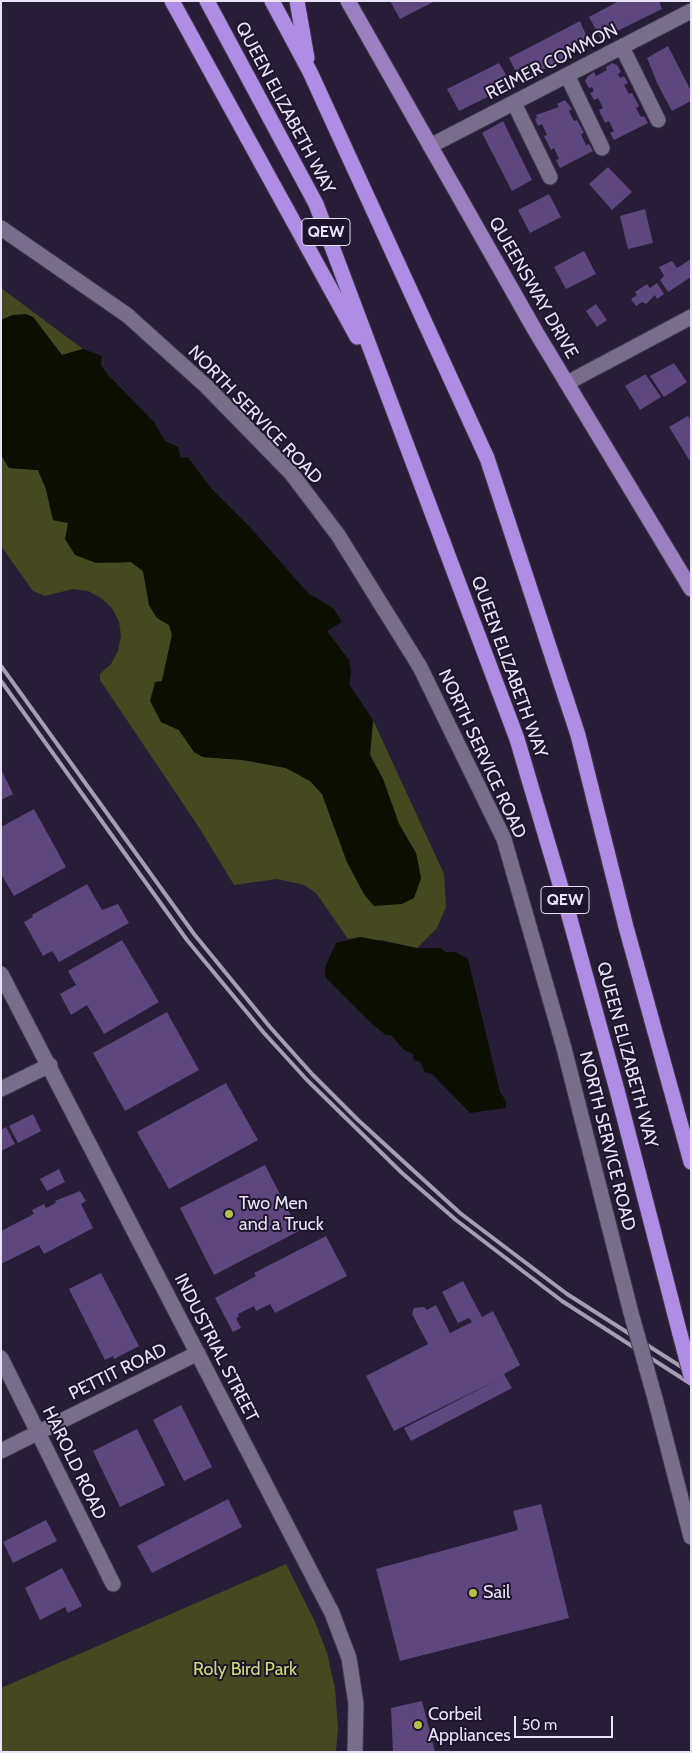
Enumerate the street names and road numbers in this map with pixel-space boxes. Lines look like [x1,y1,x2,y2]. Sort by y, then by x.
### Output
street label: QUEEN ELIZABETH WAY [230,18,340,198]
street label: REIMER COMMON [482,19,622,105]
street label: QUEENSWAY DRIVE [484,213,582,363]
road number: QEW [302,218,350,246]
street label: NORTH SERVICE ROAD [183,341,327,489]
street label: QUEEN ELIZABETH WAY [466,573,552,761]
street label: NORTH SERVICE ROAD [433,666,531,842]
road number: QEW [541,886,589,914]
street label: QUEEN ELIZABETH WAY [592,960,662,1150]
street label: NORTH SERVICE ROAD [574,1049,640,1233]
street label: INDUSTRIAL STREET [169,1270,263,1426]
street label: PETTIT ROAD [65,1339,171,1405]
street label: HAROLD ROAD [37,1403,111,1523]

